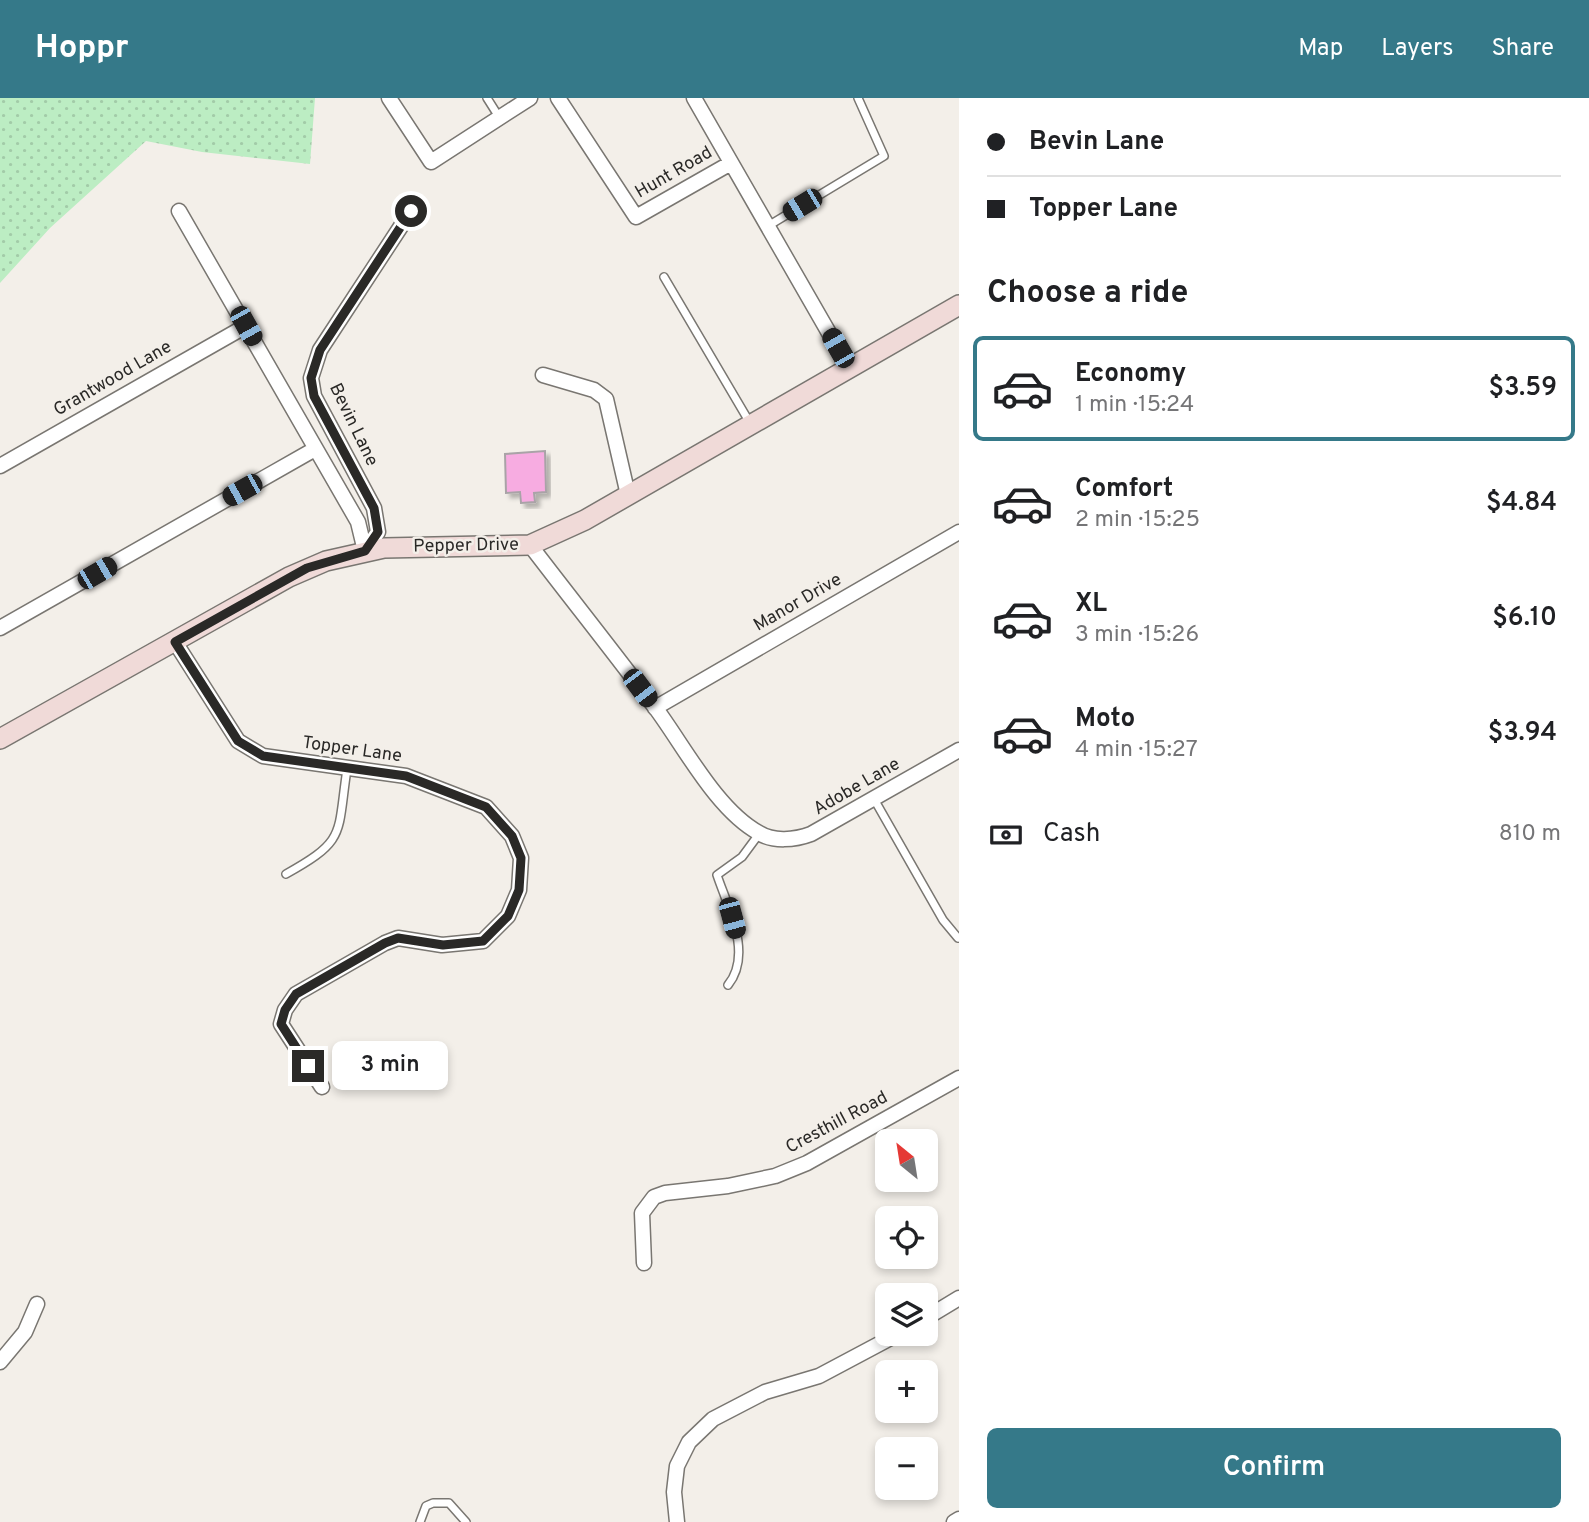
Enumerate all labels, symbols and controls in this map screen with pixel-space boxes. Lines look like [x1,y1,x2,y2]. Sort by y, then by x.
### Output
text: Hoppr [35,28,128,70]
text: Map [1298,34,1343,64]
text: Layers [1381,34,1453,64]
text: Share [1491,34,1554,64]
text: Bevin Lane [1029,126,1164,159]
street label: Hunt Road [631,142,717,204]
car [779,185,826,225]
text: Topper Lane [1029,193,1178,226]
route start [395,195,427,227]
text: Choose a ride [987,274,1188,314]
car [227,303,266,349]
car [819,325,858,371]
street label: Grantwood Lane [50,336,176,422]
icon: car [991,357,1054,420]
text: Economy [1075,358,1186,391]
text: $3.59 [1488,372,1557,405]
street label: Bevin Lane [323,380,383,470]
text: 1 min · 15:24 [1075,391,1194,420]
car [219,471,266,509]
icon: car [991,472,1054,535]
text: Comfort [1075,473,1173,506]
text: $4.84 [1486,487,1557,520]
text: 2 min · 15:25 [1075,506,1200,535]
street label: Pepper Drive [413,534,519,558]
car [74,553,121,593]
street label: Manor Drive [750,569,846,637]
icon: car [991,587,1054,650]
text: XL [1075,588,1107,621]
text: $6.10 [1492,602,1557,635]
text: 3 min · 15:26 [1075,621,1199,650]
car [619,665,662,711]
icon: car [991,702,1054,765]
text: Moto [1075,703,1135,736]
text: $3.94 [1488,717,1557,750]
street label: Topper Lane [301,732,403,768]
text: 4 min · 15:27 [1075,736,1198,765]
street label: Adobe Lane [810,753,904,821]
icon: cash [987,816,1025,854]
text: Cash [1043,818,1100,851]
text: 810 m [1499,820,1561,849]
car [717,895,748,941]
callout: 3 min [332,1042,448,1090]
route end [292,1050,324,1082]
text: 3 min [360,1051,420,1080]
street label: Cresthill Road [782,1086,892,1160]
north arrow [875,1129,938,1192]
map controls [875,1129,938,1500]
button: locate [875,1206,938,1269]
button: layers [875,1283,938,1346]
button: + [875,1360,938,1423]
button: Confirm [987,1428,1561,1508]
button: − [875,1437,938,1500]

